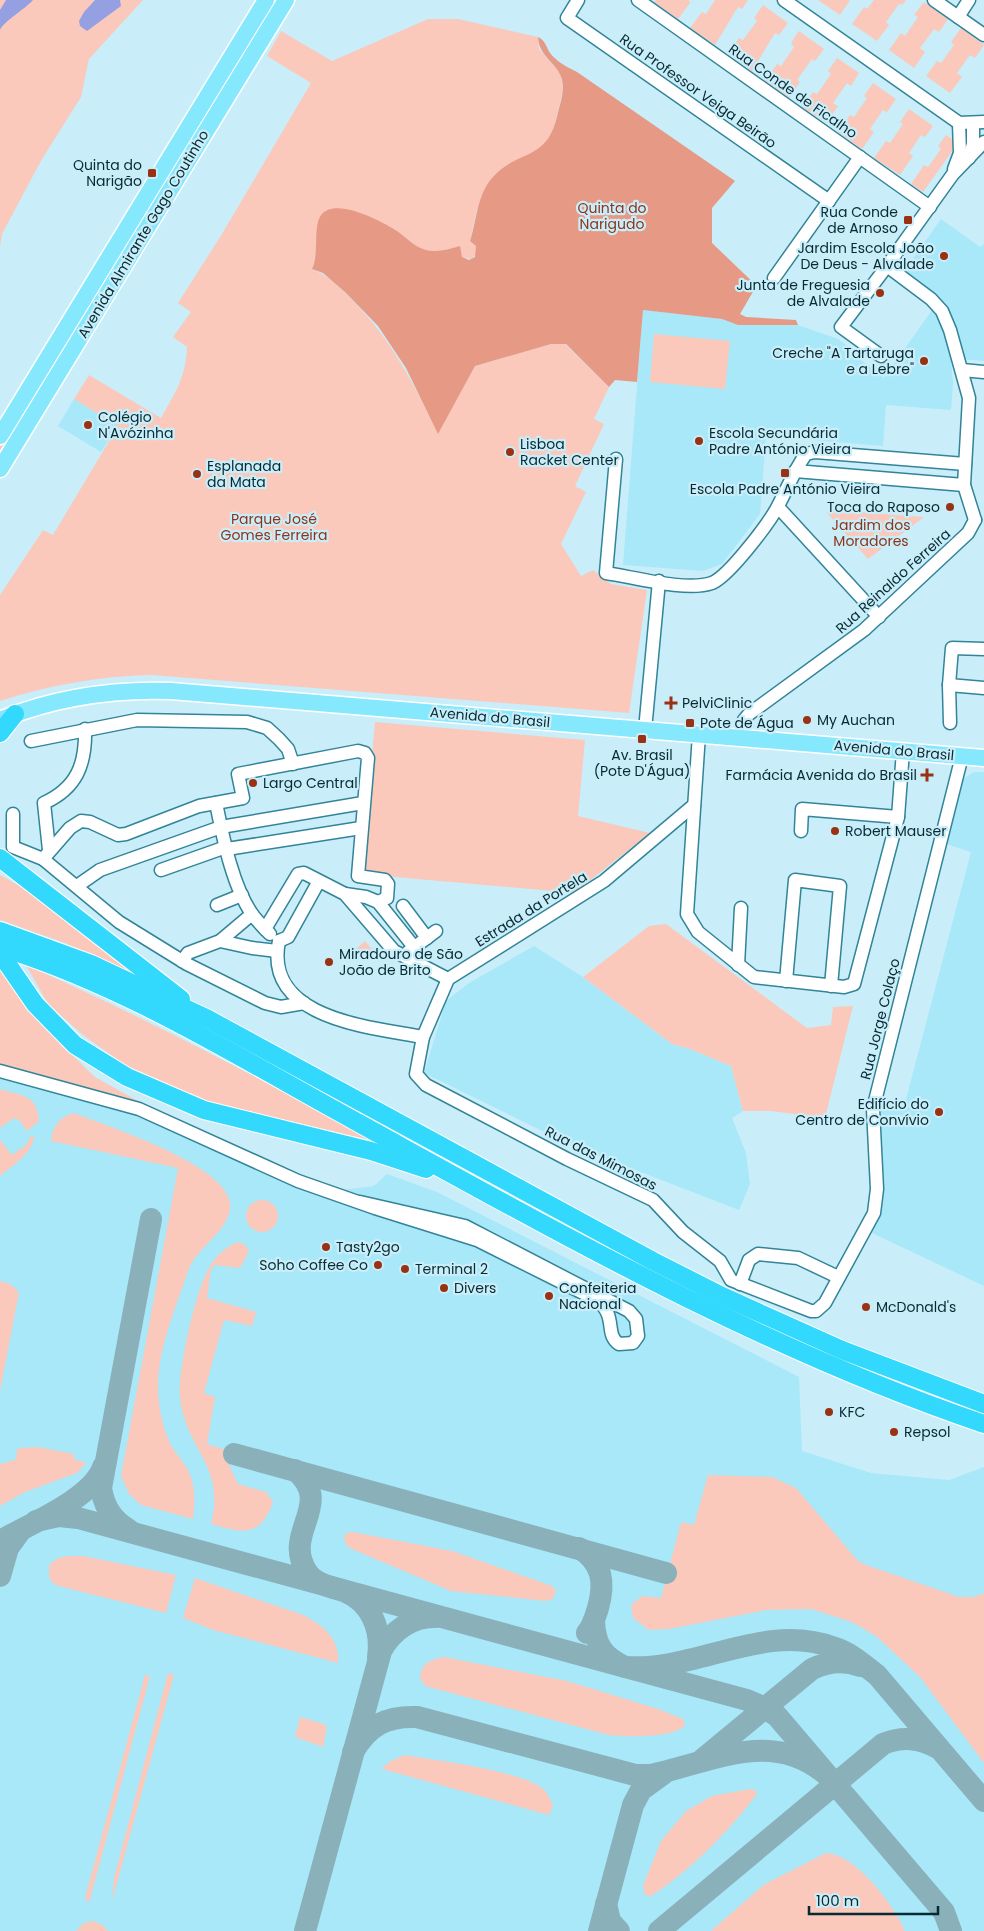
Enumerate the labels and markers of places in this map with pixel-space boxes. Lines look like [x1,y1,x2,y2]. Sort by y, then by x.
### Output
place label: Quinta do Narigão [73,155,142,191]
marker: Quinta do Narigão [146,167,158,179]
place label: Rua Conde de Arnoso [820,202,898,238]
marker: Rua Conde de Arnoso [902,214,914,226]
place label: Jardim Escola João De Deus - Alvalade [797,238,934,274]
marker: Jardim Escola João De Deus - Alvalade [938,250,950,262]
place label: Junta de Freguesia de Alvalade [736,275,870,311]
marker: Junta de Freguesia de Alvalade [874,287,886,299]
place label: Creche "A Tartaruga e a Lebre" [772,343,914,379]
marker: Creche "A Tartaruga e a Lebre" [918,355,930,367]
place label: Colégio N'Avózinha [98,407,174,443]
marker: Colégio N'Avózinha [82,419,94,431]
place label: Escola Secundária Padre António Vieira [709,423,851,459]
place label: Lisboa Racket Center [520,434,619,470]
marker: Escola Secundária Padre António Vieira [693,435,705,447]
marker: Lisboa Racket Center [504,446,516,458]
place label: Esplanada da Mata [207,456,281,492]
marker: Escola Padre António Vieira [779,467,791,479]
marker: Esplanada da Mata [191,468,203,480]
place label: Escola Padre António Vieira [690,479,880,499]
place label: Toca do Raposo [827,497,940,517]
marker: Toca do Raposo [944,501,956,513]
place label: PelviClinic [682,693,752,713]
marker: PelviClinic [664,696,678,710]
place label: My Auchan [817,710,895,730]
place label: Pote de Água [700,713,794,733]
marker: My Auchan [801,714,813,726]
marker: Pote de Água [684,717,696,729]
marker: Av. Brasil (Pote D'Água) [636,733,648,745]
place label: Av. Brasil (Pote D'Água) [594,745,690,781]
place label: Farmácia Avenida do Brasil [726,765,917,785]
marker: Farmácia Avenida do Brasil [921,769,933,781]
place label: Largo Central [263,773,358,793]
marker: Largo Central [247,777,259,789]
place label: Robert Mauser [845,821,946,841]
marker: Robert Mauser [829,825,841,837]
place label: Miradouro de São João de Brito [339,944,463,980]
marker: Miradouro de São João de Brito [323,956,335,968]
place label: Edifício do Centro de Convívio [795,1094,929,1130]
marker: Edifício do Centro de Convívio [933,1106,945,1118]
place label: Tasty2go [336,1237,400,1257]
marker: Tasty2go [320,1241,332,1253]
place label: Soho Coffee Co [259,1255,368,1275]
marker: Soho Coffee Co [372,1259,384,1271]
place label: Terminal 2 [415,1259,488,1279]
marker: Terminal 2 [399,1263,411,1275]
place label: Divers [454,1278,496,1298]
place label: Confeiteria Nacional [559,1278,636,1314]
marker: Divers [438,1282,450,1294]
marker: Confeiteria Nacional [543,1290,555,1302]
place label: McDonald's [876,1297,956,1317]
marker: McDonald's [860,1301,872,1313]
place label: KFC [839,1402,865,1422]
marker: KFC [823,1406,835,1418]
place label: Repsol [904,1422,950,1442]
marker: Repsol [888,1426,900,1438]

